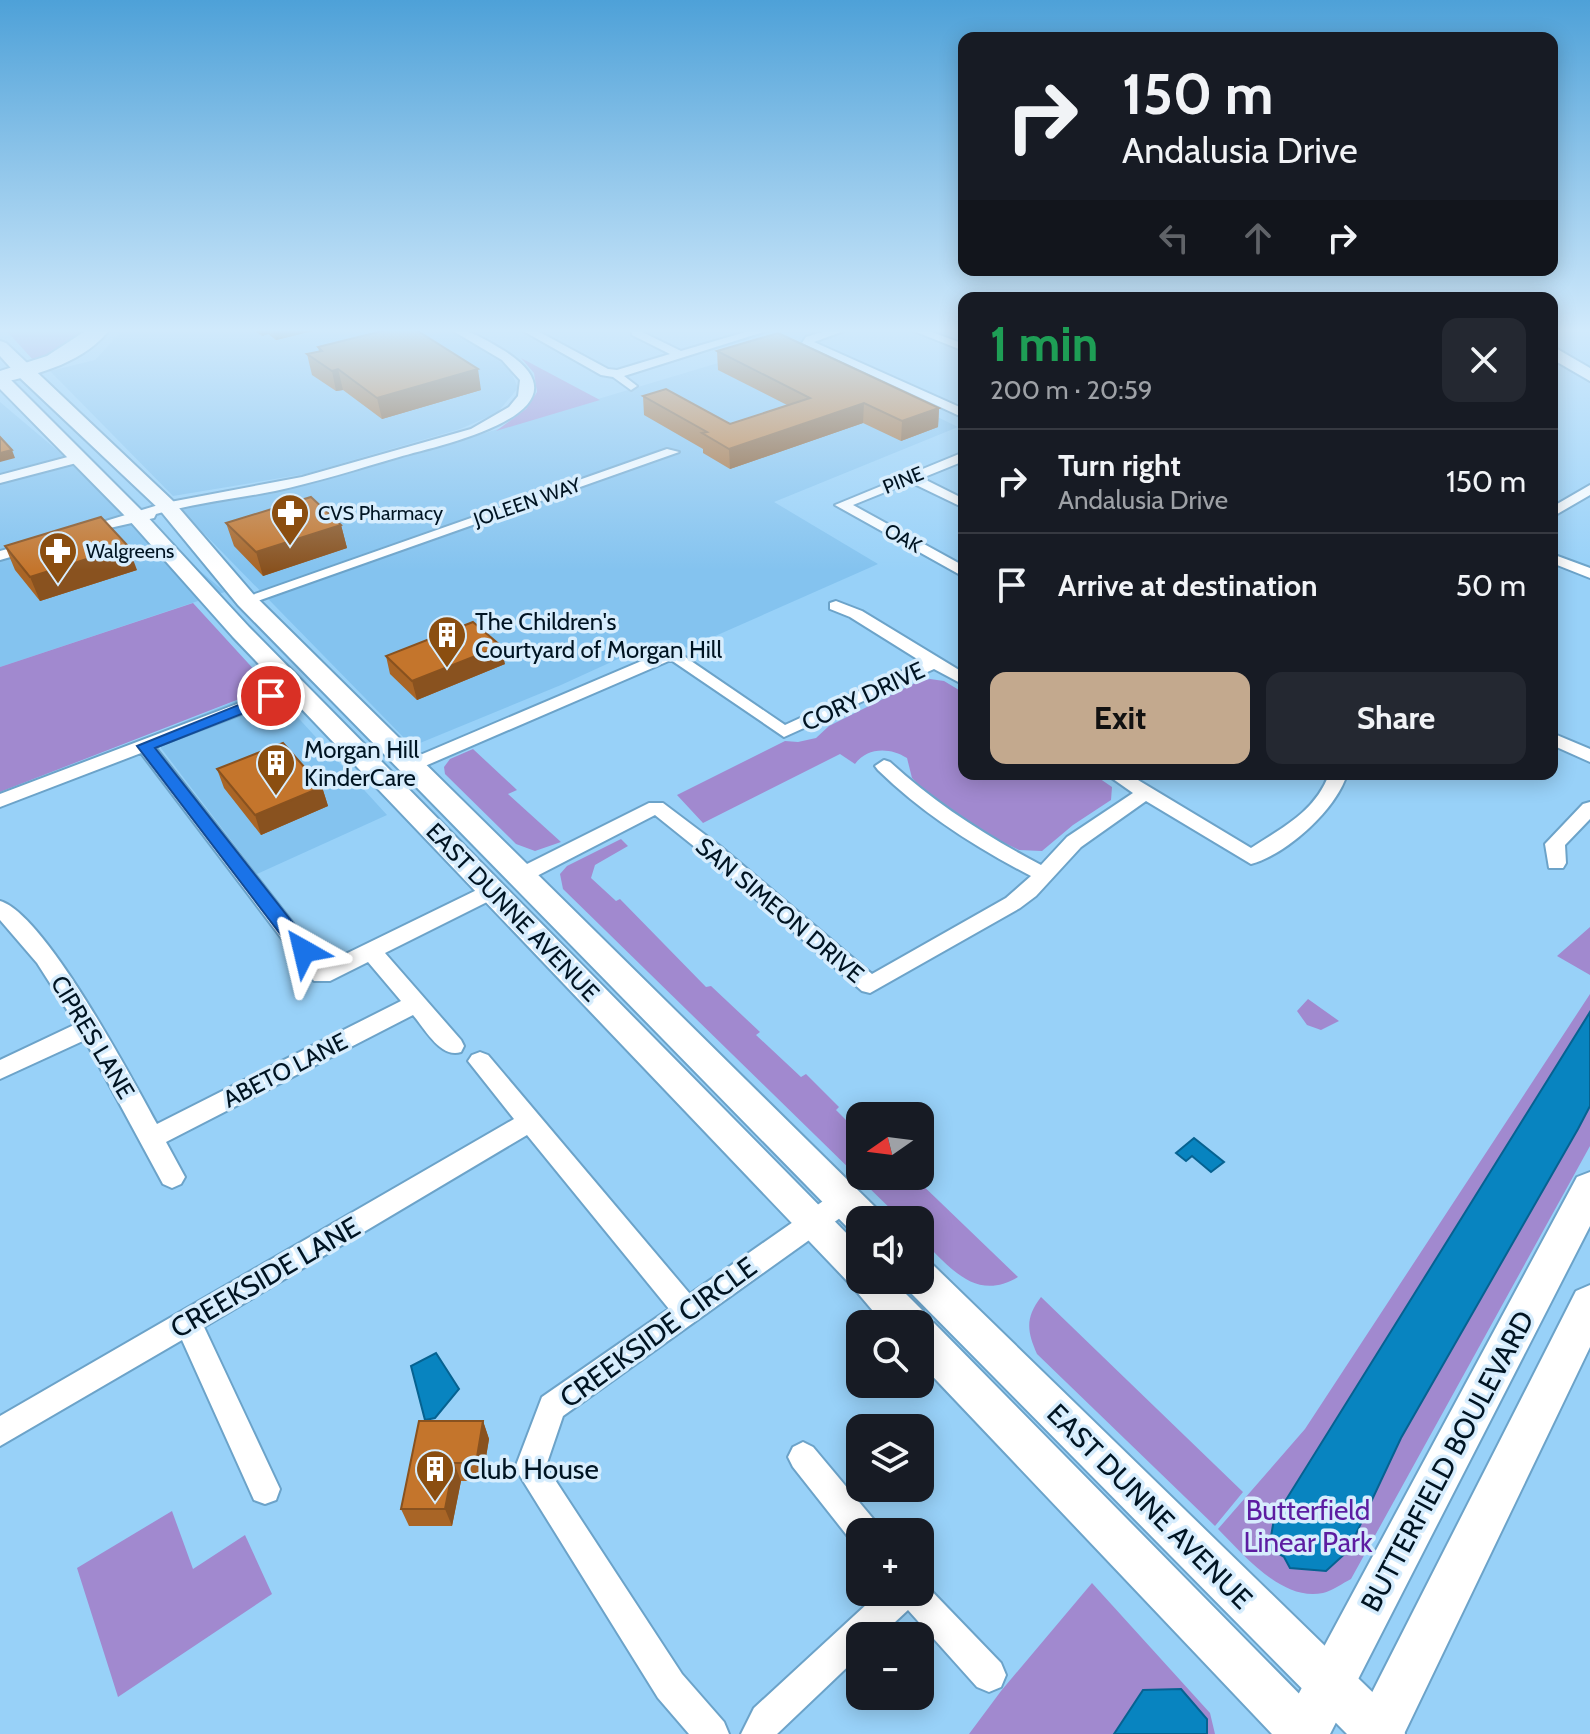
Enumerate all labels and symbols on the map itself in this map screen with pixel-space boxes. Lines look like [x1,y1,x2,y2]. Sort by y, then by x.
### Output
street label: PINE [879,461,927,499]
street label: JOLEEN WAY [469,472,584,532]
pharmacy icon: CVS Pharmacy [269,492,311,547]
place label: CVS Pharmacy [318,501,443,525]
street label: OAK [880,518,926,558]
pharmacy icon: Walgreens [37,530,79,585]
place label: Walgreens [86,539,174,563]
place label: The Children's Courtyard of Morgan Hill [475,607,722,664]
building icon: The Children's Courtyard of Morgan Hill [426,614,468,669]
street label: CORY DRIVE [797,655,929,737]
pin [237,662,305,730]
place label: Morgan Hill KinderCare [304,735,420,792]
building icon: Morgan Hill KinderCare [255,742,297,797]
street label: EAST DUNNE AVENUE [420,817,606,1007]
street label: SAN SIMEON DRIVE [690,831,870,989]
position arrow [262,909,346,993]
street label: CIPRES LANE [45,970,141,1104]
street label: ABETO LANE [218,1026,352,1114]
north arrow [846,1102,934,1190]
street label: CREEKSIDE LANE [164,1209,366,1345]
street label: CREEKSIDE CIRCLE [553,1249,763,1415]
street label: BUTTERFIELD BOULEVARD [1353,1305,1541,1617]
street label: EAST DUNNE AVENUE [1040,1396,1260,1616]
building icon: Club House [414,1448,456,1503]
place label: Club House [463,1452,599,1486]
park label: Butterfield Linear Park [1244,1493,1373,1559]

